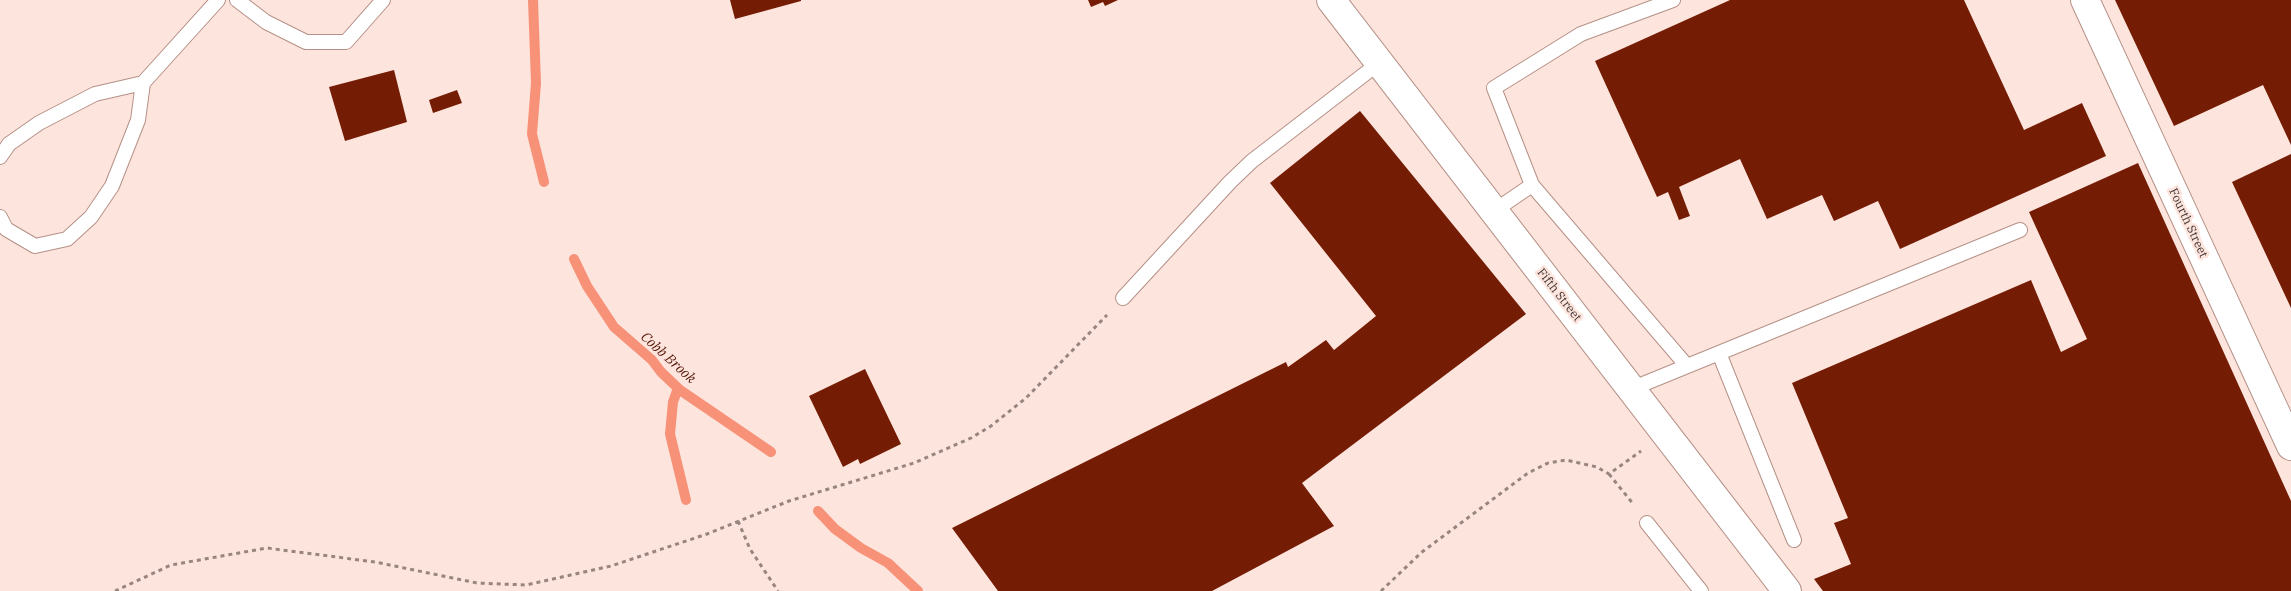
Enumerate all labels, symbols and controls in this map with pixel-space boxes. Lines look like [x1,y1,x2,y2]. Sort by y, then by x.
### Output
street label: Fourth Street [2166,186,2210,260]
street label: Fifth Street [1534,266,1584,324]
water label: Cobb Brook [637,329,699,387]

